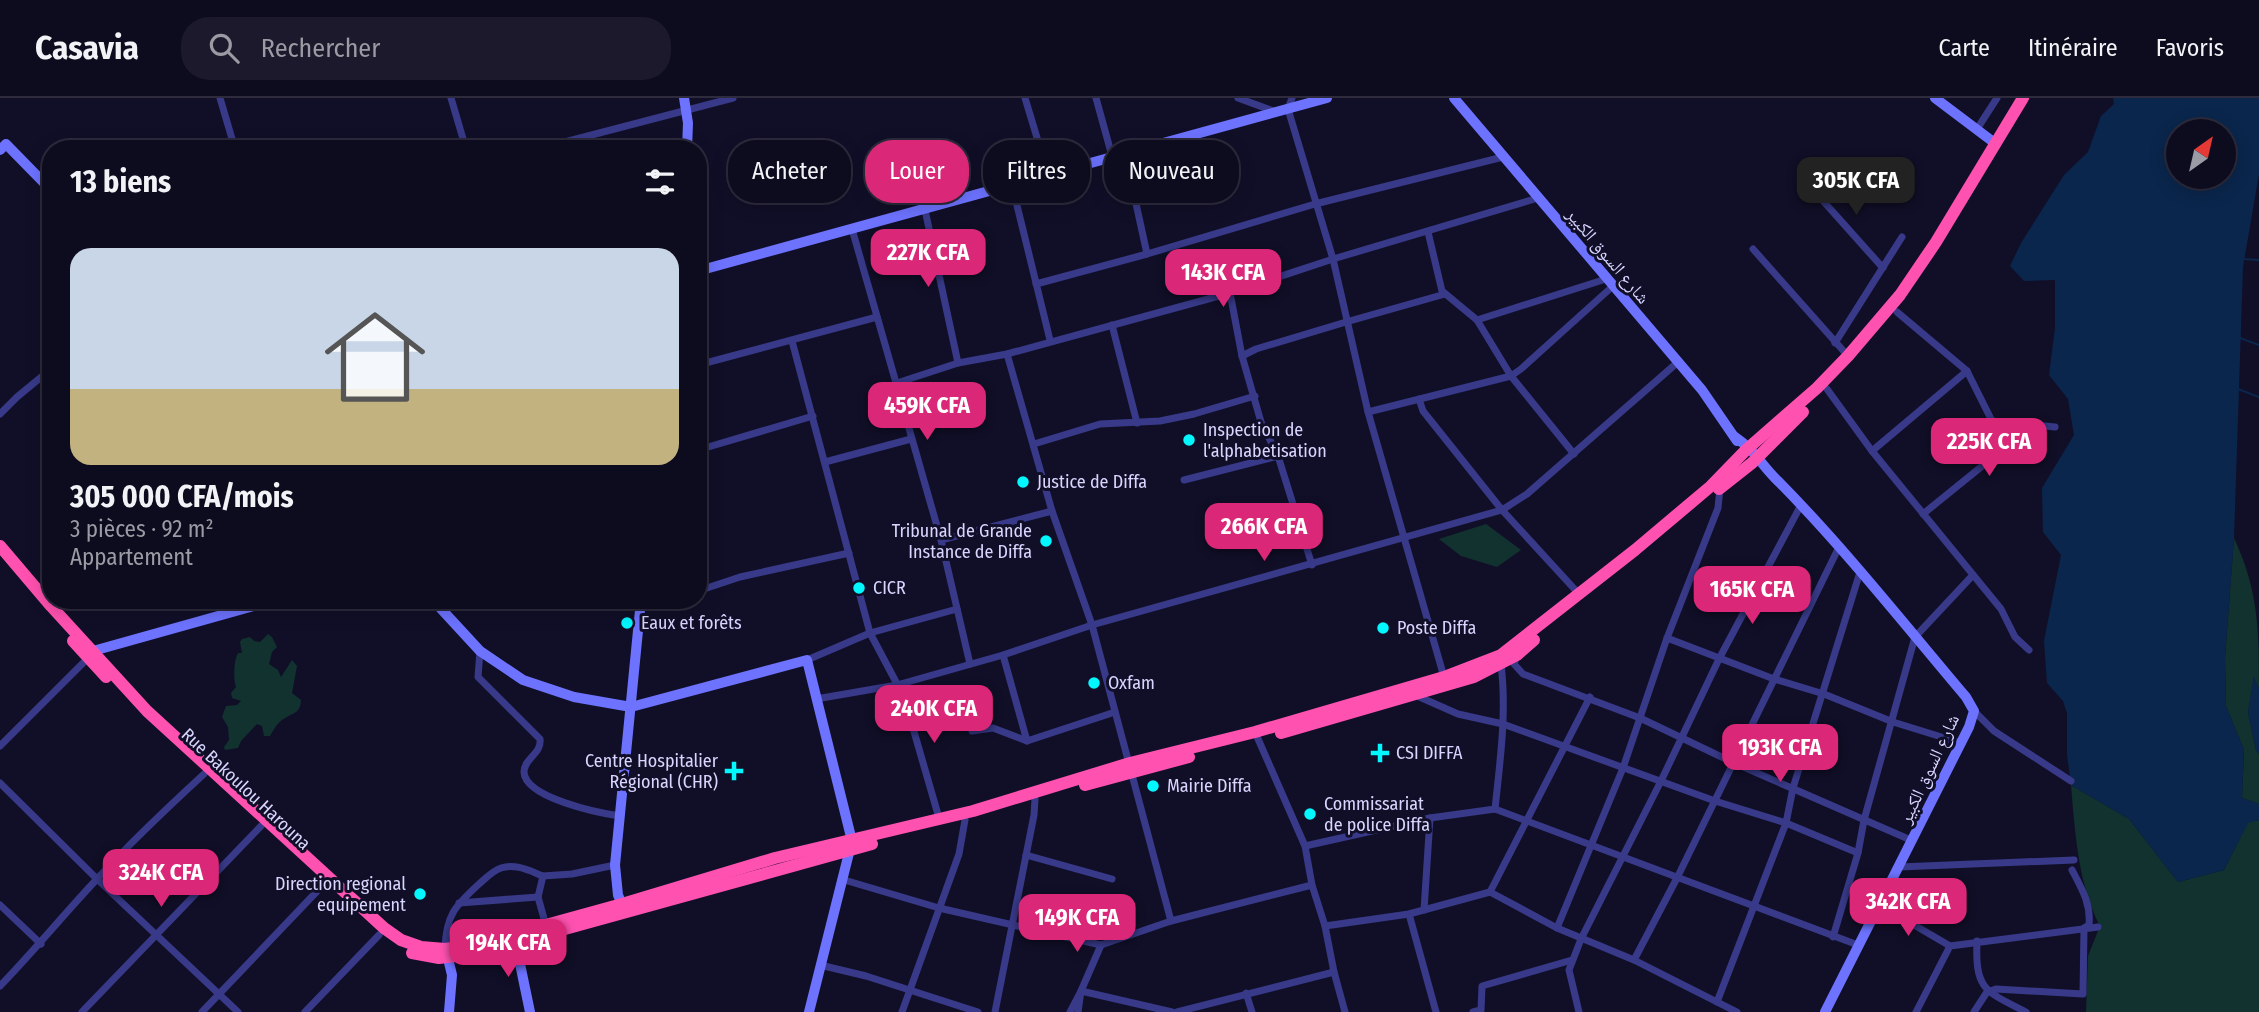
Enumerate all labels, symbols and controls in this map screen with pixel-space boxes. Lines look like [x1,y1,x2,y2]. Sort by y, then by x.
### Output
search box [181,17,671,80]
text: Casavia [35,28,139,68]
icon: search [205,29,243,67]
text: Rechercher [261,33,380,64]
text: Carte [1939,34,1990,62]
text: Itinéraire [2028,34,2118,62]
text: Favoris [2156,34,2224,62]
north arrow [2166,119,2236,189]
map controls [2166,119,2236,189]
chip: Acheter [728,140,851,203]
chip: Louer [865,140,969,203]
chip: Filtres [983,140,1090,203]
chip: Nouveau [1104,140,1239,203]
pin: 305K CFA [1784,158,1928,217]
icon: filters [641,163,679,201]
text: 13 biens [70,164,171,200]
text: 305K CFA [1813,166,1899,194]
street label: شارع السوق الكبير [1561,203,1654,308]
pin: 227K CFA [856,230,1000,289]
text: 227K CFA [887,238,969,266]
pin: 143K CFA [1151,250,1295,309]
text: 143K CFA [1181,258,1265,286]
icon: home [312,294,438,420]
pin: 459K CFA [855,382,999,442]
text: 459K CFA [884,391,970,419]
pin: 225K CFA [1917,418,2061,478]
place label: Inspection de l'alphabetisation [1203,419,1327,462]
text: 225K CFA [1947,427,2031,455]
marker: Inspection de l'alphabetisation [1181,432,1197,448]
place label: Justice de Diffa [1037,471,1147,493]
marker: Justice de Diffa [1015,474,1031,490]
text: 305 000 CFA/mois [70,479,294,515]
pin: 266K CFA [1192,504,1336,563]
text: 266K CFA [1221,512,1307,540]
text: 3 pièces · 92 m² [70,515,214,543]
place label: Tribunal de Grande Instance de Diffa [892,520,1032,563]
marker: Tribunal de Grande Instance de Diffa [1038,533,1054,549]
text: Appartement [70,543,193,571]
pin: 165K CFA [1680,566,1824,626]
text: 165K CFA [1710,575,1794,603]
place label: CICR [873,577,906,599]
marker: CICR [851,580,867,596]
place label: Eaux et forêts [641,612,742,634]
marker: Eaux et forêts [619,615,635,631]
place label: Poste Diffa [1397,617,1476,639]
marker: Poste Diffa [1375,620,1391,636]
place label: Oxfam [1108,672,1155,694]
marker: Oxfam [1086,675,1102,691]
pin: 240K CFA [862,686,1006,745]
text: 240K CFA [891,694,977,722]
street label: شارع السوق الكبير [1894,711,1964,828]
street label: Rue Bakoulou Harouna [177,723,315,855]
pin: 193K CFA [1708,724,1852,784]
text: 193K CFA [1738,733,1822,761]
place label: CSI DIFFA [1396,742,1463,764]
marker: CSI DIFFA [1370,743,1390,763]
place label: Centre Hospitalier Régional (CHR) [585,750,719,793]
marker: Centre Hospitalier Régional (CHR) [724,761,744,781]
place label: Mairie Diffa [1167,775,1252,797]
marker: Mairie Diffa [1145,778,1161,794]
place label: Commissariat de police Diffa [1324,793,1430,836]
marker: Commissariat de police Diffa [1302,806,1318,822]
pin: 324K CFA [89,850,233,909]
text: 324K CFA [119,858,203,886]
place label: Direction regional equipement [275,873,406,916]
pin: 342K CFA [1836,878,1980,938]
marker: Direction regional equipement [412,886,428,902]
text: 342K CFA [1866,887,1950,915]
pin: 149K CFA [1005,894,1149,954]
text: 149K CFA [1035,903,1119,931]
pin: 194K CFA [436,920,580,979]
text: 194K CFA [466,928,550,956]

